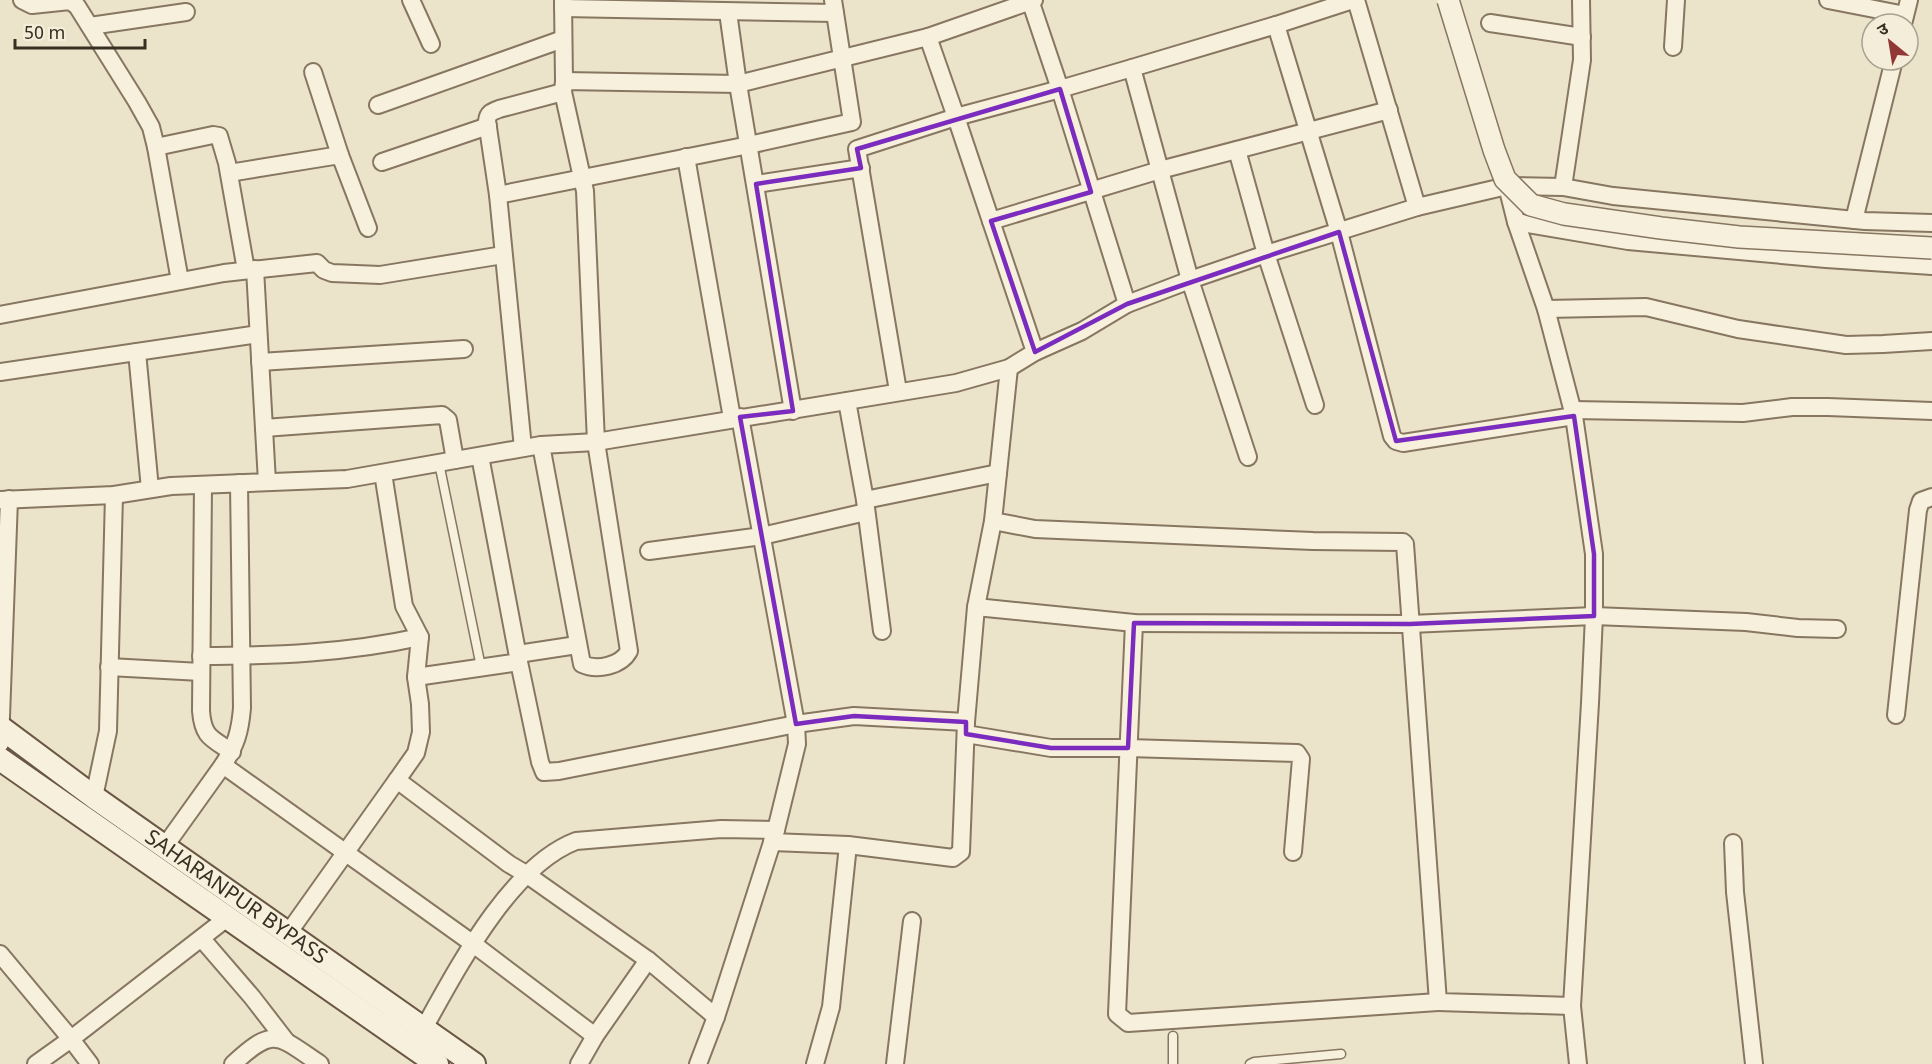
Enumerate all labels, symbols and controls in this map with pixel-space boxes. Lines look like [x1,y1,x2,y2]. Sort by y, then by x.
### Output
scale bar [15,12,146,50]
north arrow [1860,12,1920,72]
text: उ [1874,19,1894,43]
text: 50 m [24,23,65,46]
street label: SAHARANPUR BYPASS [138,825,332,972]

